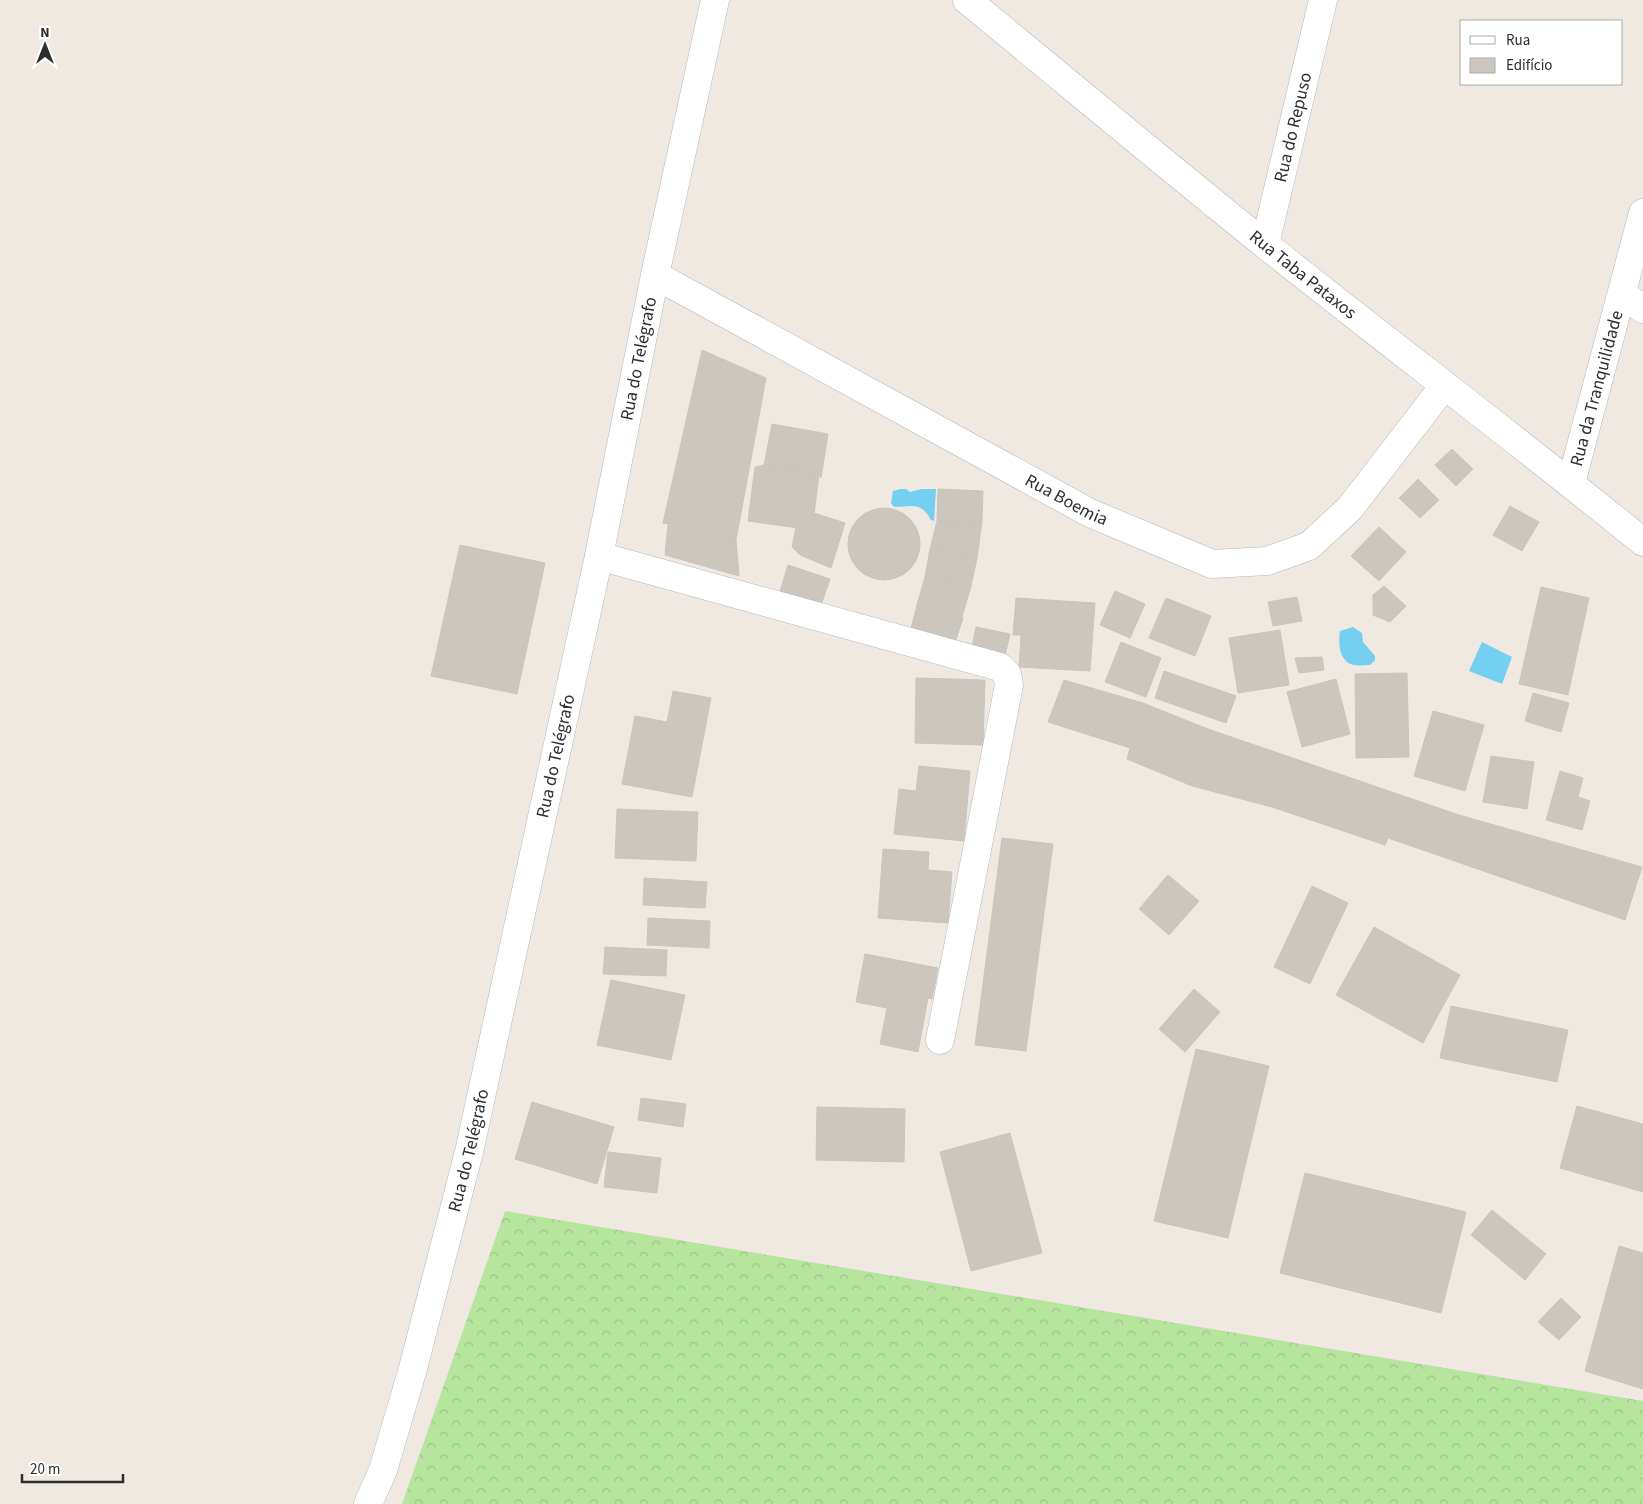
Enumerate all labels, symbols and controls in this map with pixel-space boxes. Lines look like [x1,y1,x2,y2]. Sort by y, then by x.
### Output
north arrow [20,20,70,70]
legend [1460,20,1623,85]
text: N [40,23,50,43]
text: Rua [1506,30,1530,51]
text: Edifício [1506,55,1553,76]
street label: Rua do Repuso [1268,70,1318,185]
street label: Rua Taba Pataxos [1244,224,1362,325]
street label: Rua do Telégrafo [614,294,663,423]
street label: Rua da Tranquilidade [1564,308,1629,469]
street label: Rua Boemia [1021,467,1112,532]
street label: Rua do Telégrafo [530,692,581,820]
street label: Rua do Telégrafo [441,1087,495,1215]
scale bar [22,1452,124,1484]
text: 20 m [30,1459,60,1480]

